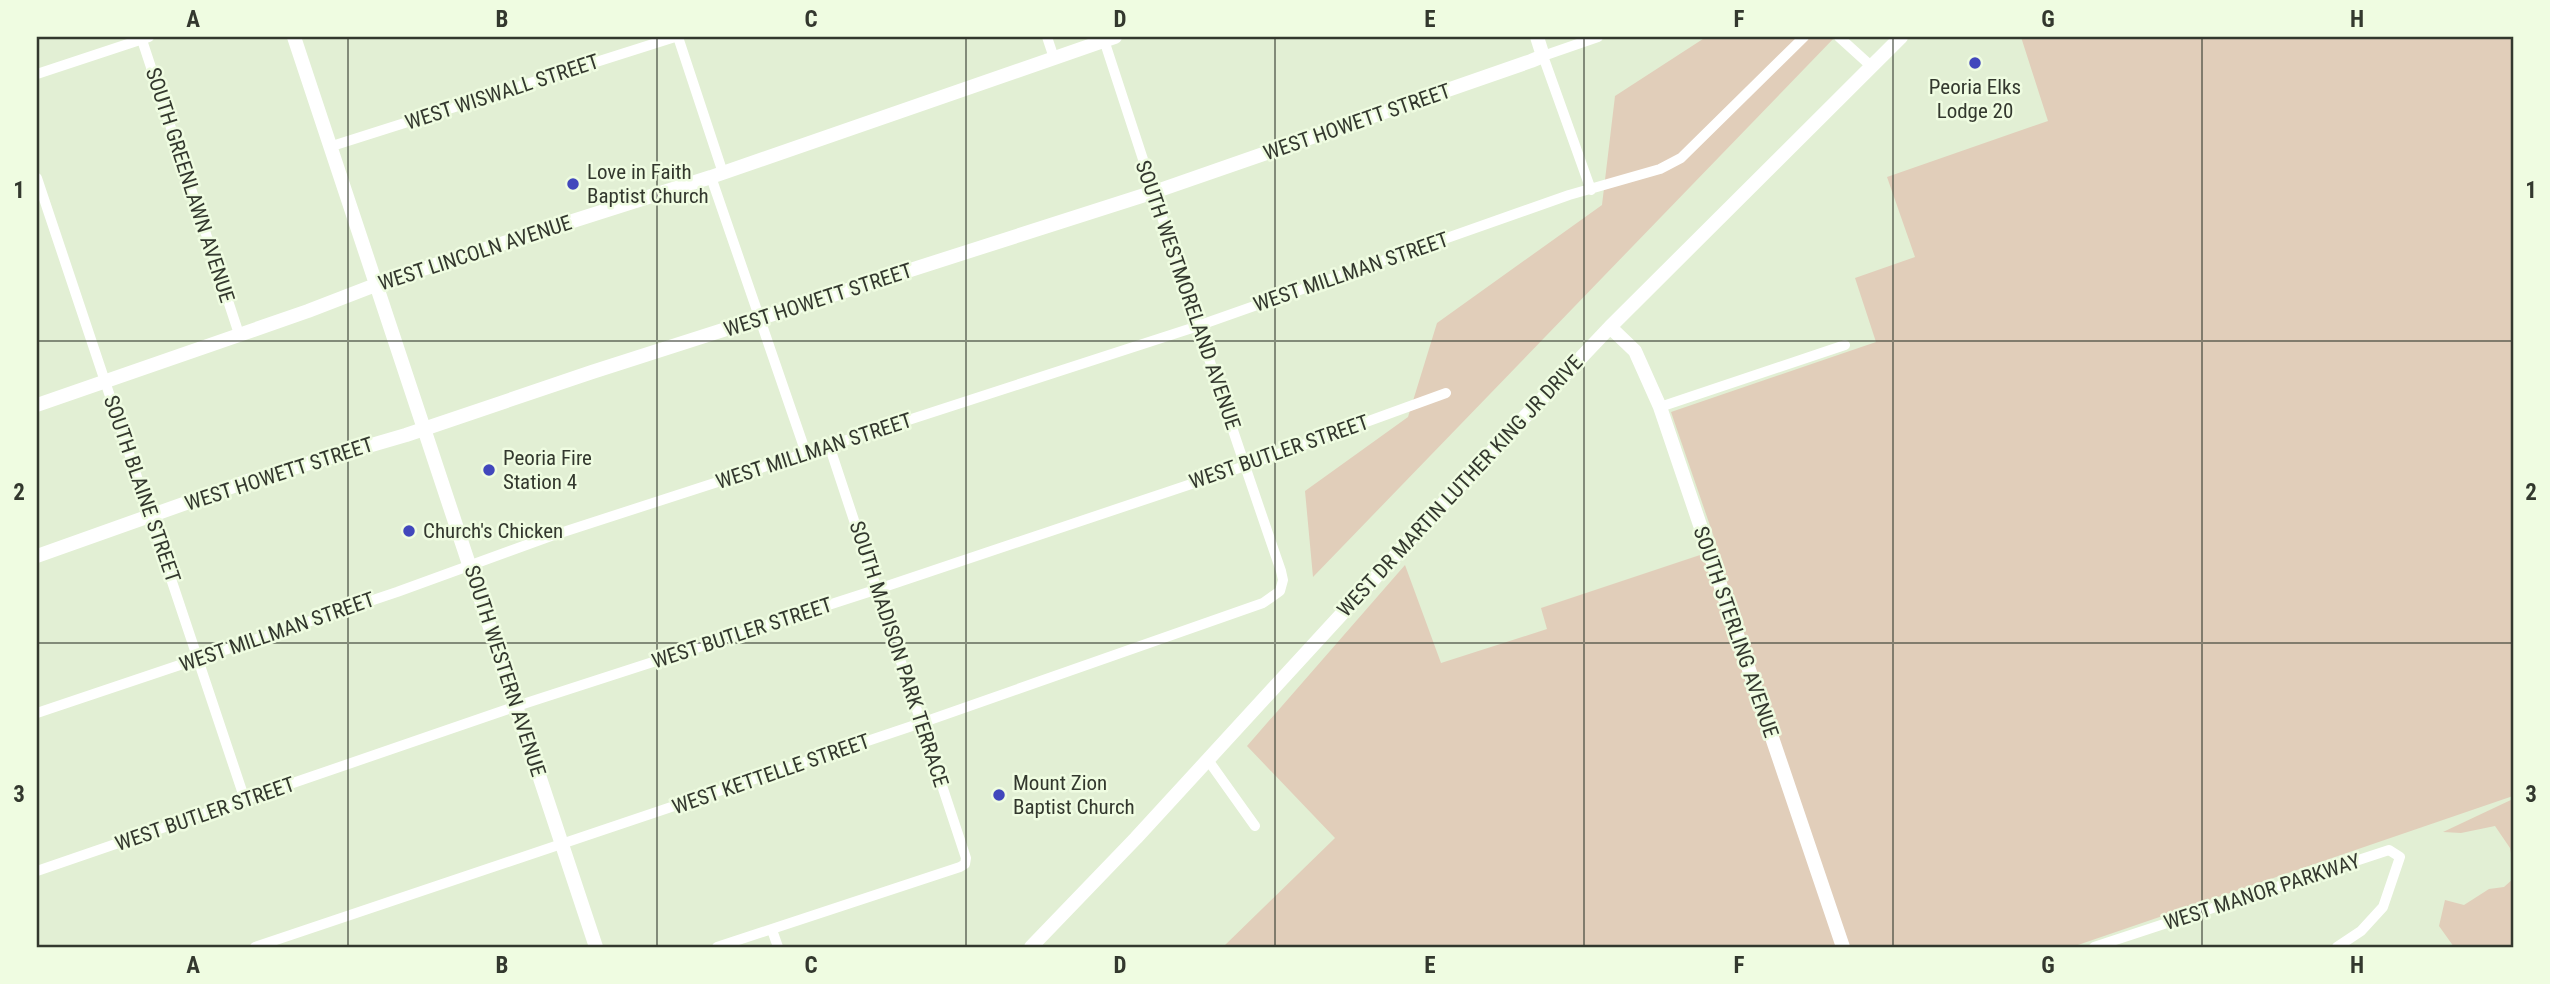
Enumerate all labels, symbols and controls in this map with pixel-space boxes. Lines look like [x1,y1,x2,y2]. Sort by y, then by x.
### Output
text: A [186,6,200,33]
text: B [496,6,508,33]
text: C [804,6,818,33]
text: D [1114,6,1127,33]
text: E [1424,6,1436,33]
text: F [1734,6,1745,33]
text: G [2041,6,2055,33]
text: H [2350,6,2364,33]
street label: WEST WISWALL STREET [402,49,602,135]
marker: Peoria Elks Lodge 20 [1967,55,1983,71]
street label: SOUTH GREENLAWN AVENUE [141,64,239,306]
place label: Peoria Elks Lodge 20 [1929,75,2021,123]
street label: WEST HOWETT STREET [1260,79,1454,165]
street label: SOUTH WESTMORELAND AVENUE [1131,157,1245,433]
place label: Love in Faith Baptist Church [587,160,709,208]
marker: Love in Faith Baptist Church [565,176,581,192]
text: 1 [13,177,25,204]
text: 1 [2525,177,2537,204]
street label: WEST LINCOLN AVENUE [375,210,575,296]
street label: WEST MILLMAN STREET [1250,227,1452,317]
street label: WEST HOWETT STREET [721,258,915,342]
street label: WEST DR MARTIN LUTHER KING JR DRIVE [1332,350,1588,622]
street label: SOUTH BLAINE STREET [99,392,185,586]
street label: WEST MILLMAN STREET [713,408,915,494]
street label: WEST BUTLER STREET [1186,410,1372,494]
street label: WEST HOWETT STREET [182,432,376,516]
place label: Peoria Fire Station 4 [503,446,592,494]
marker: Peoria Fire Station 4 [481,462,497,478]
text: 2 [13,479,25,506]
text: 2 [2525,479,2537,506]
street label: SOUTH MADISON PARK TERRACE [845,518,953,790]
place label: Church's Chicken [423,519,563,543]
marker: Church's Chicken [401,523,417,539]
street label: SOUTH STERLING AVENUE [1689,523,1783,741]
street label: SOUTH WESTERN AVENUE [460,562,550,780]
street label: WEST MILLMAN STREET [176,587,378,677]
street label: WEST BUTLER STREET [649,592,835,673]
street label: WEST KETTELLE STREET [669,729,873,819]
place label: Mount Zion Baptist Church [1013,771,1135,819]
street label: WEST BUTLER STREET [112,772,298,856]
text: 3 [13,781,25,808]
text: 3 [2525,781,2537,808]
marker: Mount Zion Baptist Church [991,787,1007,803]
street label: WEST MANOR PARKWAY [2161,849,2363,935]
text: A [186,952,200,979]
text: B [496,952,508,979]
text: C [804,952,818,979]
text: D [1114,952,1127,979]
text: E [1424,952,1436,979]
text: F [1734,952,1745,979]
text: G [2041,952,2055,979]
text: H [2350,952,2364,979]

